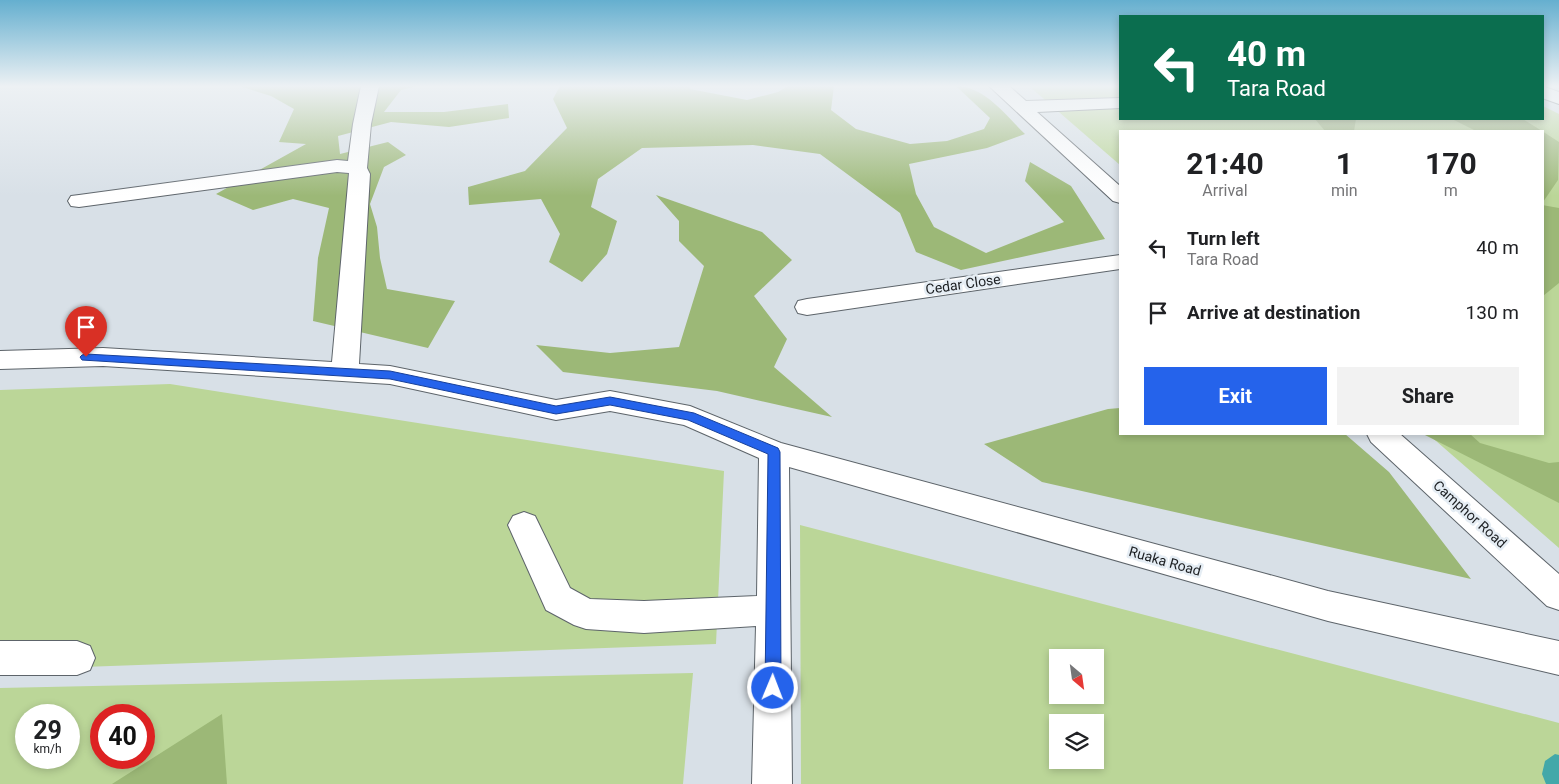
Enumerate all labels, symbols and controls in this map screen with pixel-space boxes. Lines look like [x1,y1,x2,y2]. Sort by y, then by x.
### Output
text: 40 m [1227,34,1306,75]
icon: left [1144,35,1209,100]
text: Tara Road [1227,76,1326,101]
text: 21:40 [1186,146,1264,181]
text: 1 [1336,146,1353,181]
text: 170 [1425,146,1477,181]
text: Arrival [1202,181,1248,200]
text: min [1331,181,1358,200]
text: m [1444,181,1458,200]
text: Turn left [1187,227,1260,250]
icon: left [1144,234,1172,262]
text: 40 m [1476,236,1519,259]
text: Tara Road [1187,250,1259,269]
street label: Cedar Close [925,271,1001,297]
icon: arrive [1144,299,1172,327]
text: Arrive at destination [1187,301,1360,324]
text: 130 m [1466,301,1519,324]
pin [65,306,107,357]
icon: arrive [72,313,100,341]
button: Exit [1144,367,1327,425]
button: Share [1337,367,1519,425]
street label: Camphor Road [1430,477,1510,551]
street label: Ruaka Road [1127,543,1203,579]
north arrow [1049,649,1104,704]
map controls [1049,649,1104,769]
position arrow [746,661,798,713]
speed limit sign: 40 [90,704,155,769]
button: layers [1049,714,1104,769]
text: 29 [33,716,62,745]
text: km/h [33,742,62,756]

